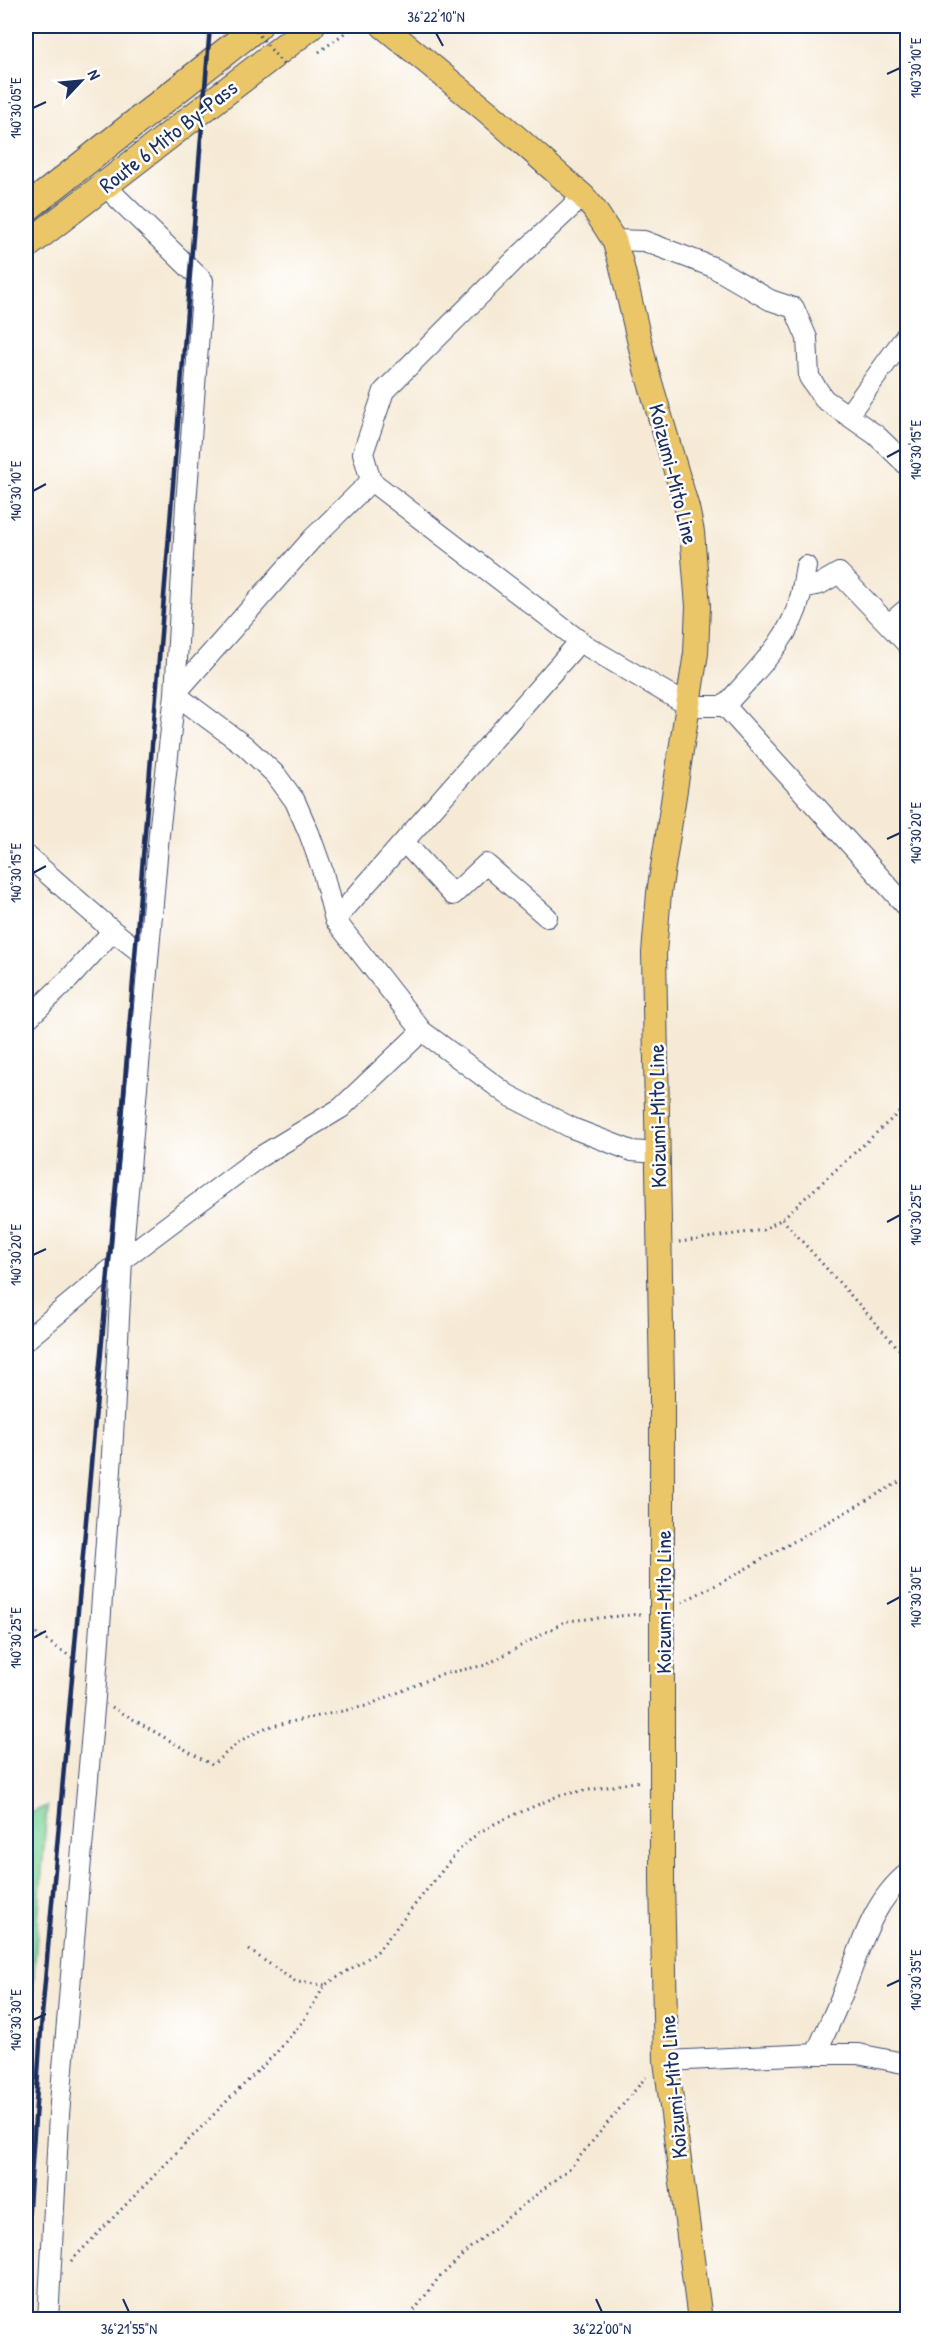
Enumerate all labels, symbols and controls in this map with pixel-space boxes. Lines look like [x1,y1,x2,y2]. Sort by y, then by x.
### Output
text: 36°22'10"N [407,6,465,27]
text: 140°30'10"E [905,37,926,98]
north arrow [51,51,111,111]
text: N [83,66,106,84]
street label: Route 6 Mito By-Pass [93,72,243,200]
text: 140°30'05"E [5,77,26,139]
street label: Koizumi-Mito Line [642,401,706,548]
text: 140°30'15"E [905,420,926,480]
text: 140°30'10"E [5,460,26,521]
text: 140°30'20"E [905,802,926,864]
text: 140°30'15"E [5,843,26,903]
street label: Koizumi-Mito Line [641,1044,673,1188]
text: 140°30'25"E [905,1184,926,1246]
text: 140°30'20"E [5,1224,26,1286]
street label: Koizumi-Mito Line [648,1530,678,1674]
text: 140°30'30"E [905,1566,926,1628]
text: 140°30'25"E [5,1607,26,1669]
text: 140°30'35"E [905,1949,926,2011]
text: 140°30'30"E [5,1989,26,2051]
street label: Koizumi-Mito Line [652,2014,694,2160]
text: 36°21'55"N [101,2318,157,2339]
text: 36°22'00"N [573,2318,631,2339]

